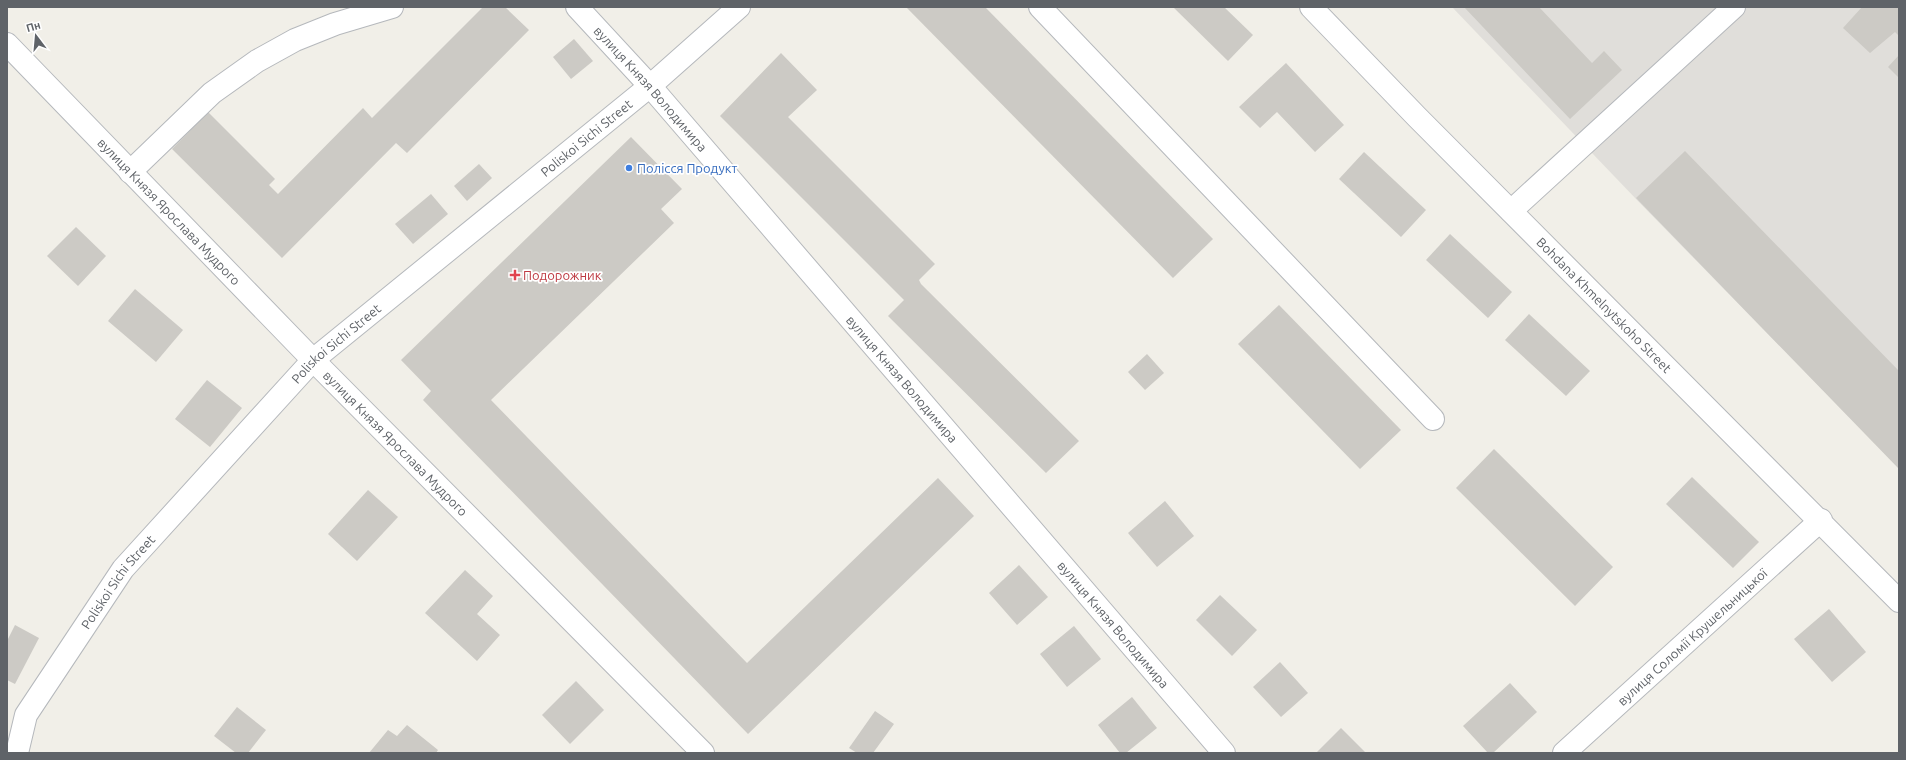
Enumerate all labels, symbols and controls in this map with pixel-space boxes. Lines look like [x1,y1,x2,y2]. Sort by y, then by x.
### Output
north arrow [16,16,56,56]
text: Пн [25,19,42,34]
street label: вулиця Князя Володимира [591,23,710,154]
street label: Poliskoi Sichi Street [538,97,635,179]
street label: вулиця Князя Ярослава Мудрого [95,135,243,288]
place label: Полісся Продукт [637,161,737,175]
marker: Полісся Продукт [624,163,634,173]
street label: Bohdana Khmelnytskoho Street [1534,235,1674,375]
place label: Подорожник [523,268,602,282]
marker: Подорожник [510,270,520,280]
street label: Poliskoi Sichi Street [289,301,383,386]
street label: вулиця Князя Володимира [844,313,960,445]
street label: вулиця Князя Ярослава Мудрого [321,368,470,519]
street label: Poliskoi Sichi Street [78,532,157,631]
street label: вулиця Князя Володимира [1055,558,1172,691]
street label: вулиця Соломії Крушельницької [1615,565,1770,708]

